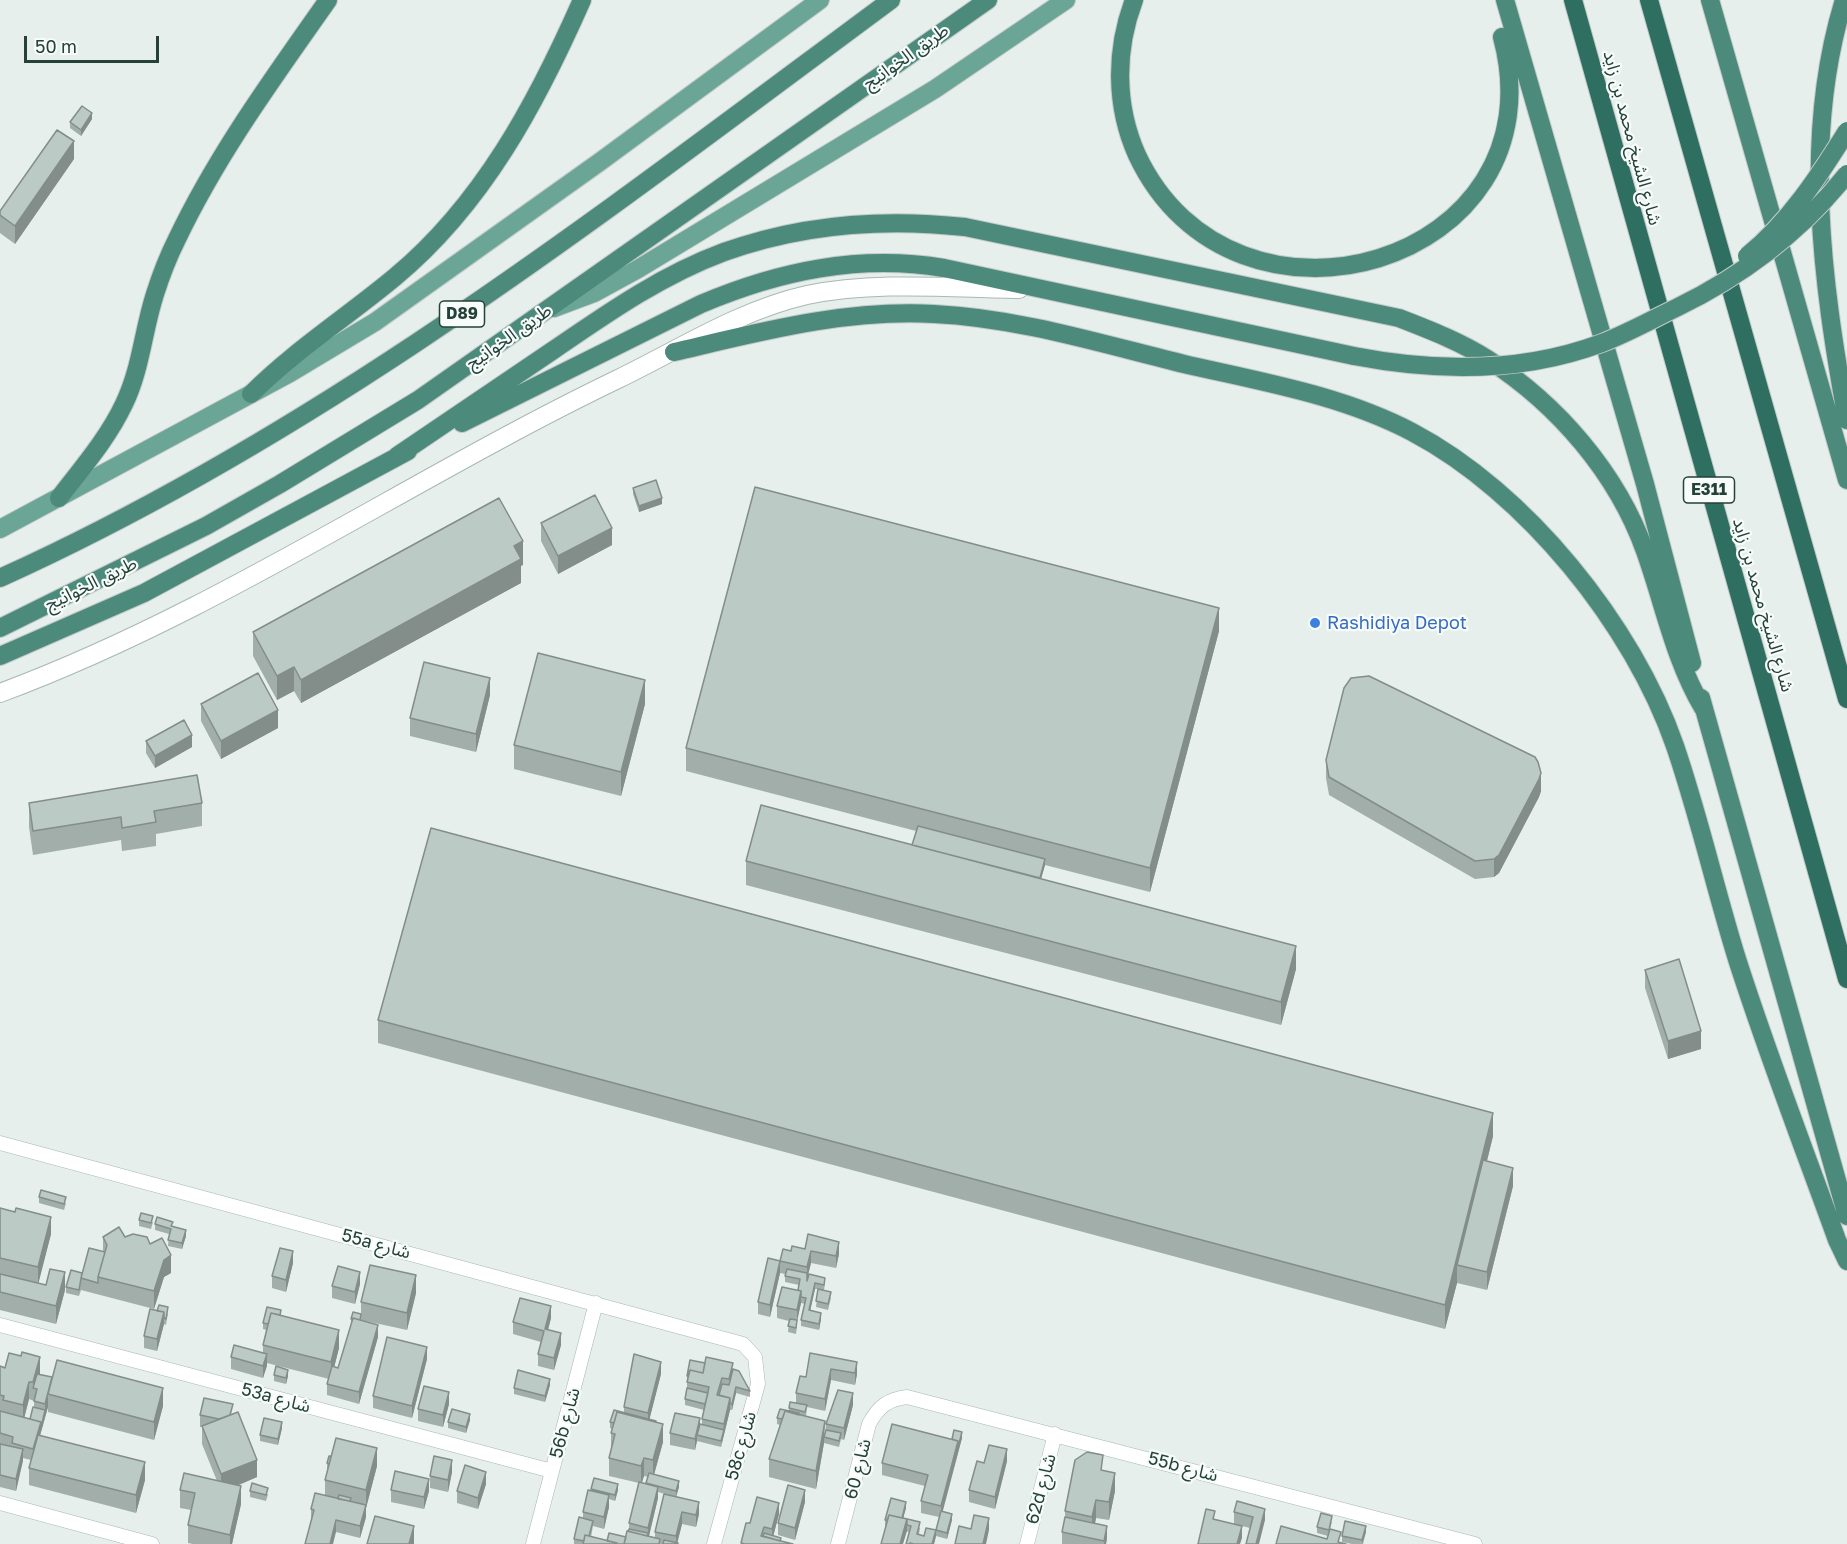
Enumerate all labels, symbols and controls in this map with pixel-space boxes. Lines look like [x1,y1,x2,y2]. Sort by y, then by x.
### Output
street label: طريق الخوانيج [859,20,953,94]
scale bar [27,24,162,62]
text: 50 m [35,35,77,57]
street label: شارع الشيخ محمد بن زايد [1598,48,1666,228]
street label: طريق الخوانيج [462,300,556,374]
road number: D89 [440,301,484,327]
road number: E311 [1684,477,1734,503]
street label: شارع الشيخ محمد بن زايد [1728,516,1798,694]
street label: طريق الخوانيج [41,552,141,616]
place label: Rashidiya Depot [1327,612,1467,634]
marker: Rashidiya Depot [1308,616,1322,630]
street label: 55a شارع [339,1224,413,1264]
street label: 53a شارع [239,1378,313,1418]
street label: 56b شارع [545,1385,585,1461]
street label: 58c شارع [721,1409,761,1483]
street label: شارع 60 [840,1436,876,1502]
street label: 55b شارع [1146,1447,1220,1487]
street label: 62d شارع [1021,1451,1061,1527]

